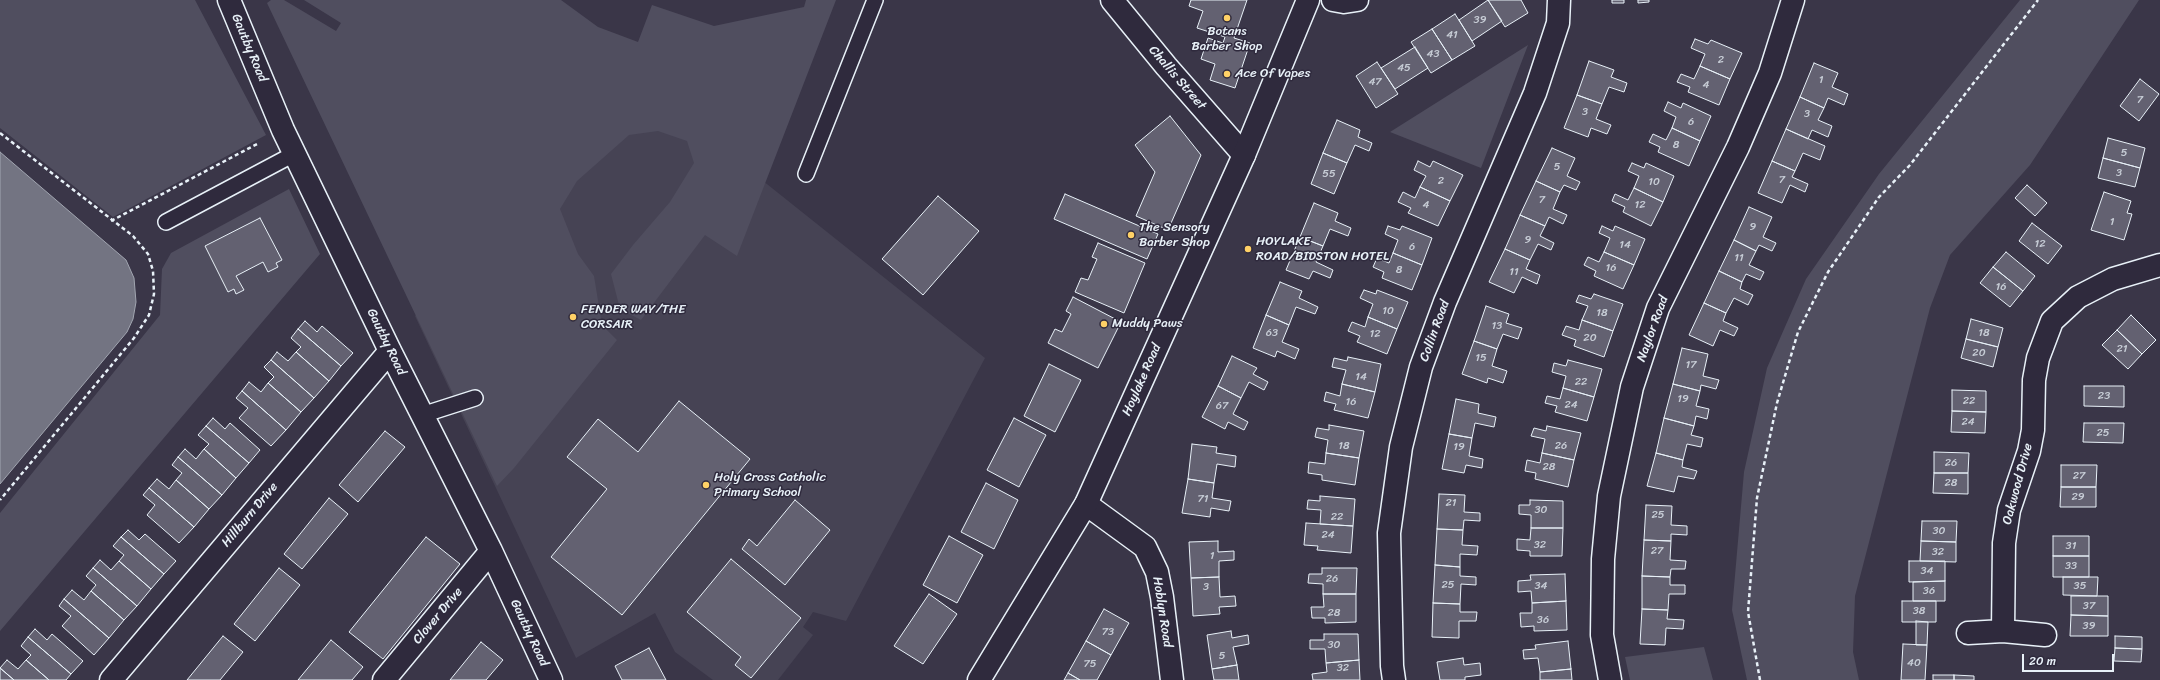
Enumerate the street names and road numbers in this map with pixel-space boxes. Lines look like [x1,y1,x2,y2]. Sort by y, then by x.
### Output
street label: Gautby Road [228,12,270,84]
street label: Challis Street [1145,43,1209,113]
street label: Naylor Road [1634,294,1672,364]
street label: Collin Road [1417,298,1453,364]
street label: Gautby Road [363,306,409,378]
street label: Hoylake Road [1119,342,1165,418]
street label: Oakwood Drive [2000,442,2036,526]
street label: Hillburn Drive [219,480,281,550]
street label: Hoblyn Road [1149,575,1175,649]
street label: Clover Drive [410,584,466,648]
street label: Gautby Road [507,597,551,669]

